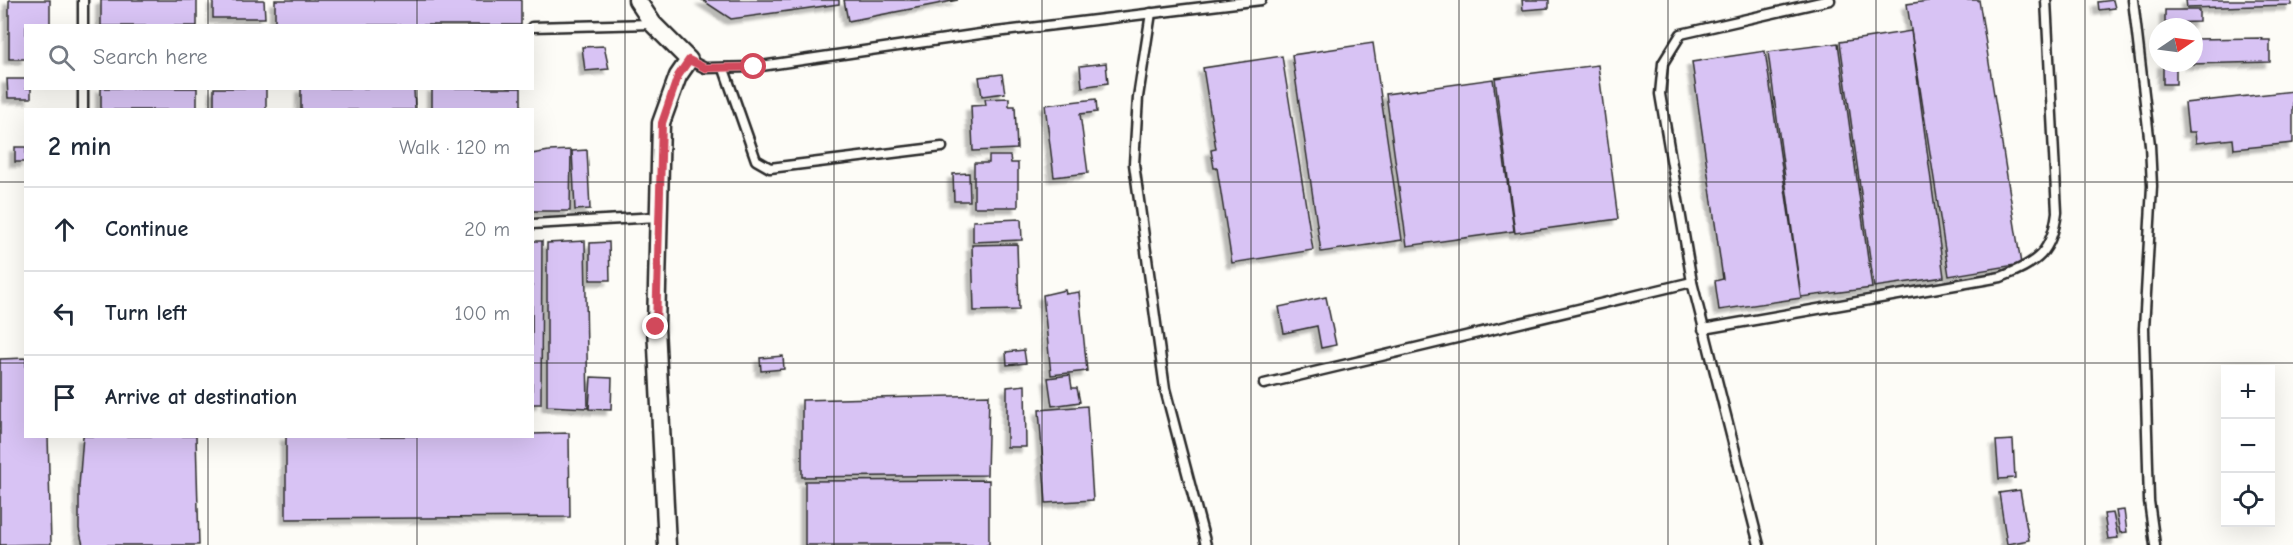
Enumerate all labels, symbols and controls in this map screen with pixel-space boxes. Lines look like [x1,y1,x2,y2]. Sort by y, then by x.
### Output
north arrow [2149,18,2203,72]
search box [24,24,534,90]
icon: search [45,41,78,74]
text: Search here [93,44,208,70]
route start [740,53,766,79]
text: 2 min [48,132,111,162]
text: Walk · 120 m [399,136,510,159]
icon: ahead [48,213,81,246]
text: Continue [105,216,188,242]
text: 20 m [464,218,510,241]
icon: left [48,297,81,330]
text: Turn left [105,300,187,326]
text: 100 m [455,302,510,325]
route end [642,313,668,339]
map controls [2221,365,2275,527]
button: + [2221,365,2275,419]
icon: arrive [48,381,81,414]
text: Arrive at destination [105,384,297,410]
button: − [2221,419,2275,473]
button: locate [2221,473,2275,527]

